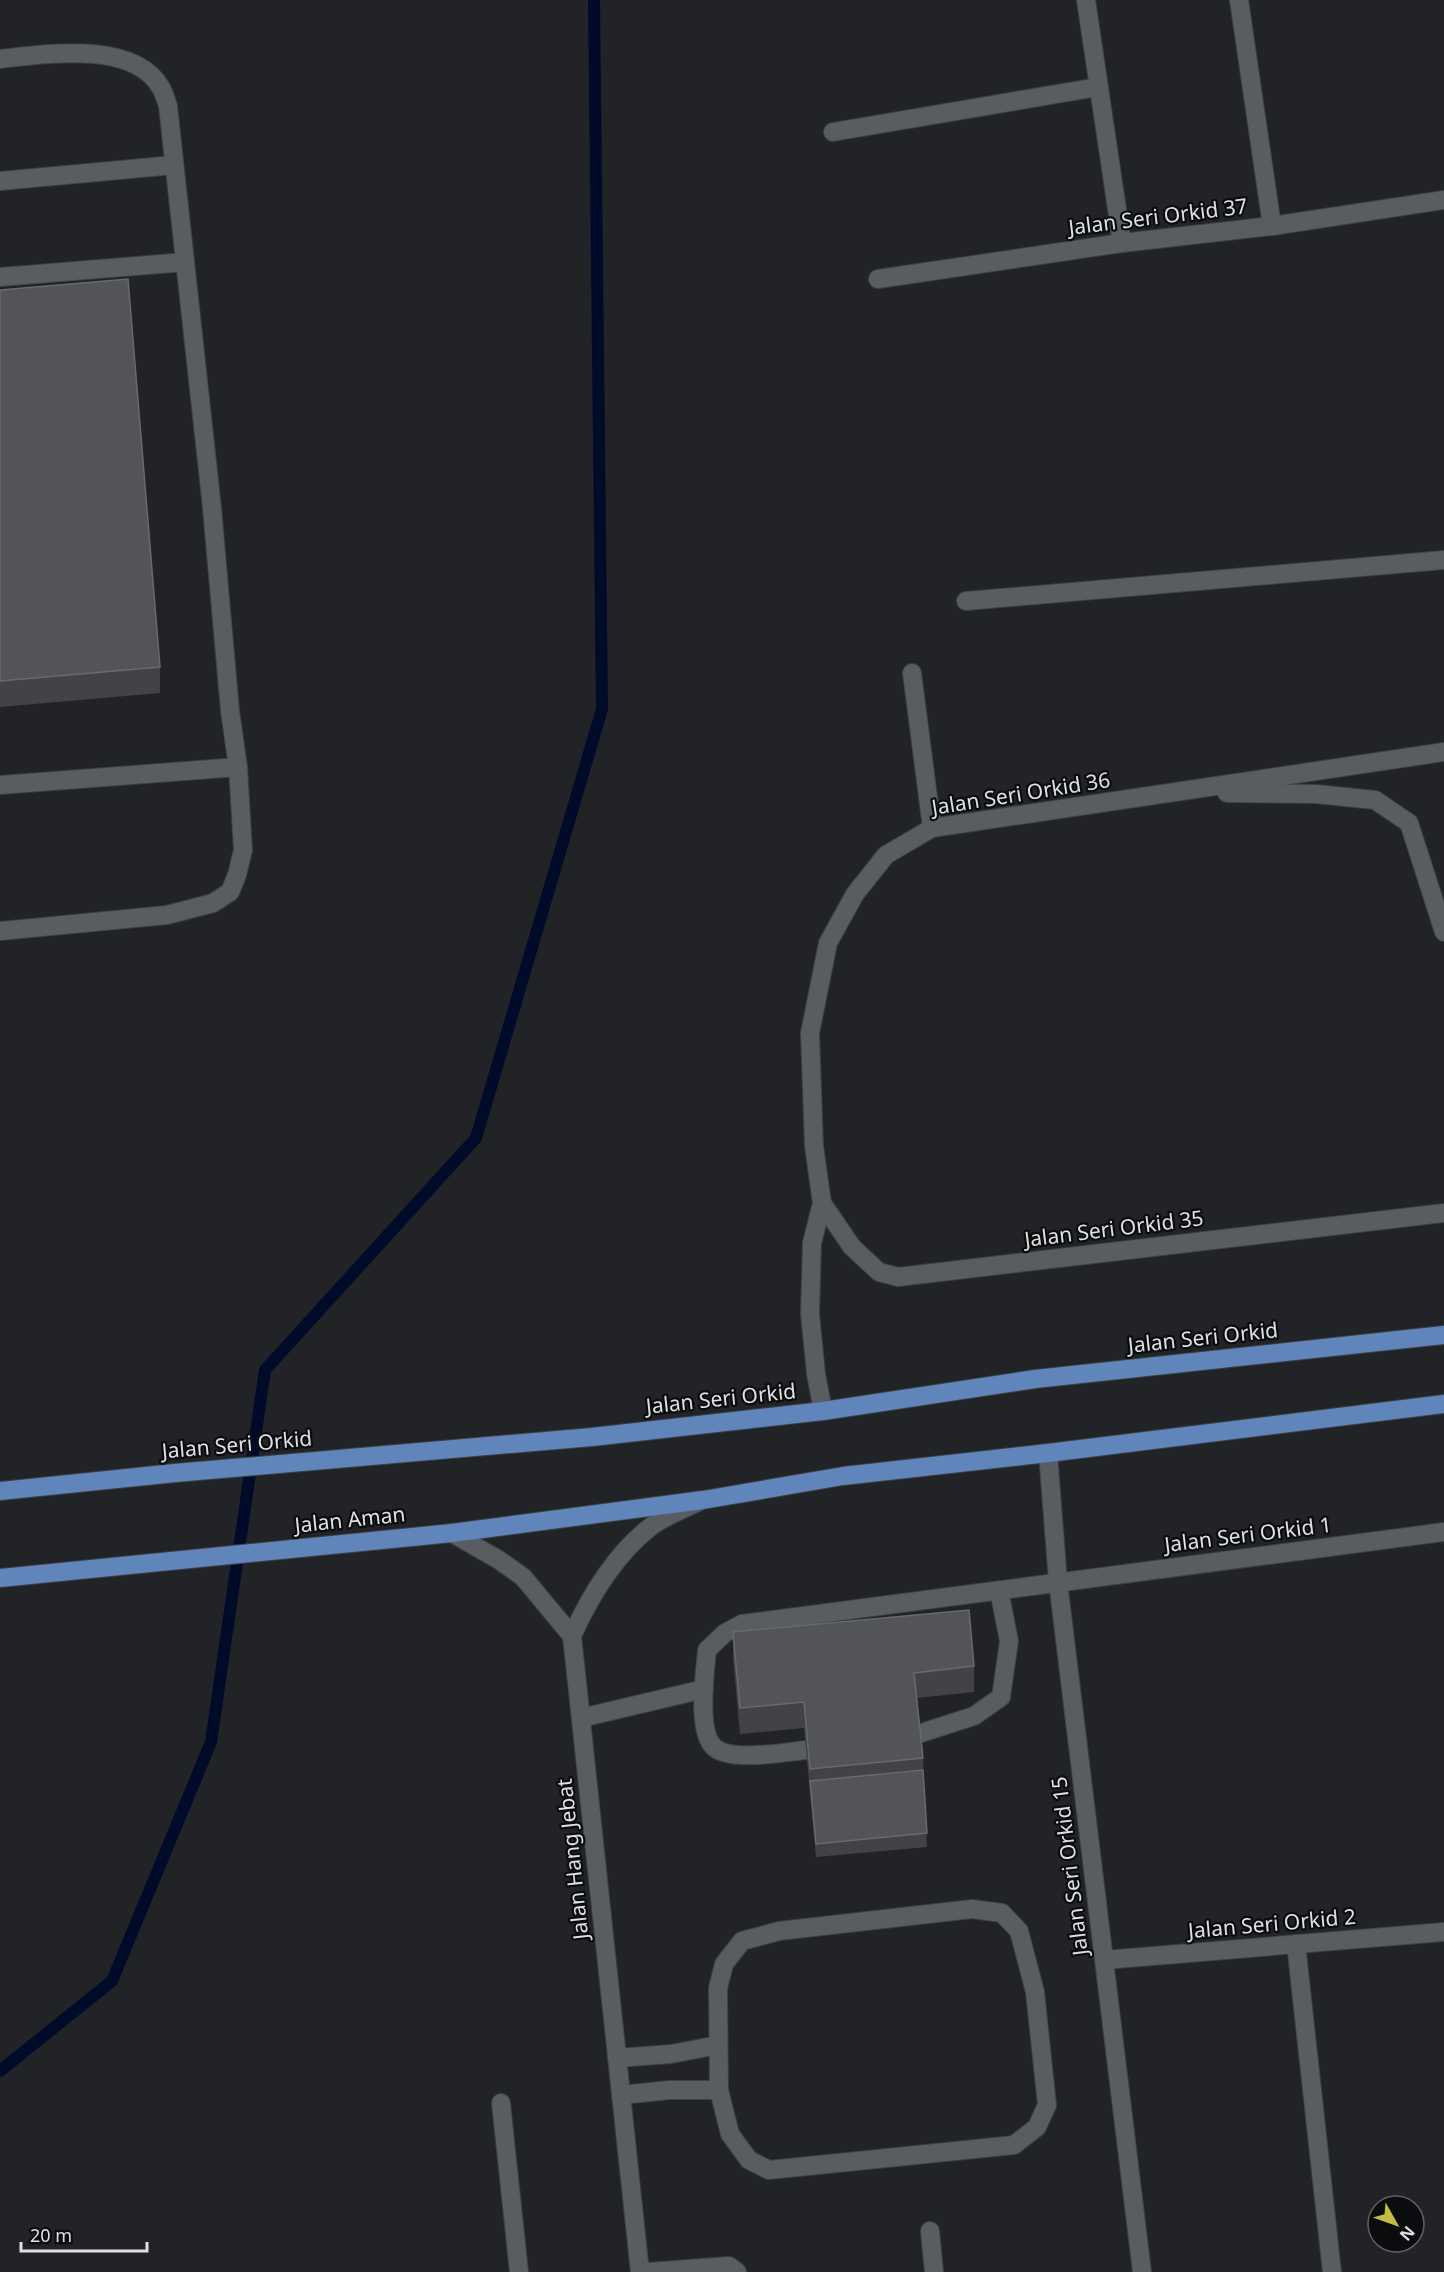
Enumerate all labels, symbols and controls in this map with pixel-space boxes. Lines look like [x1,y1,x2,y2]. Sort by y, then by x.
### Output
street label: Jalan Seri Orkid 37 [1065,191,1249,241]
street label: Jalan Seri Orkid 36 [928,765,1112,821]
street label: Jalan Seri Orkid 35 [1021,1203,1205,1253]
street label: Jalan Seri Orkid [1125,1315,1279,1359]
street label: Jalan Seri Orkid [643,1376,797,1420]
street label: Jalan Seri Orkid [159,1423,313,1465]
street label: Jalan Aman [291,1499,407,1539]
street label: Jalan Seri Orkid 1 [1161,1510,1333,1558]
street label: Jalan Seri Orkid 15 [1044,1775,1094,1959]
street label: Jalan Hang Jebat [550,1777,595,1943]
street label: Jalan Seri Orkid 2 [1185,1902,1357,1944]
north arrow [1366,2194,1426,2254]
scale bar [21,2215,147,2253]
text: N [1395,2222,1420,2246]
text: 20 m [30,2223,72,2247]

